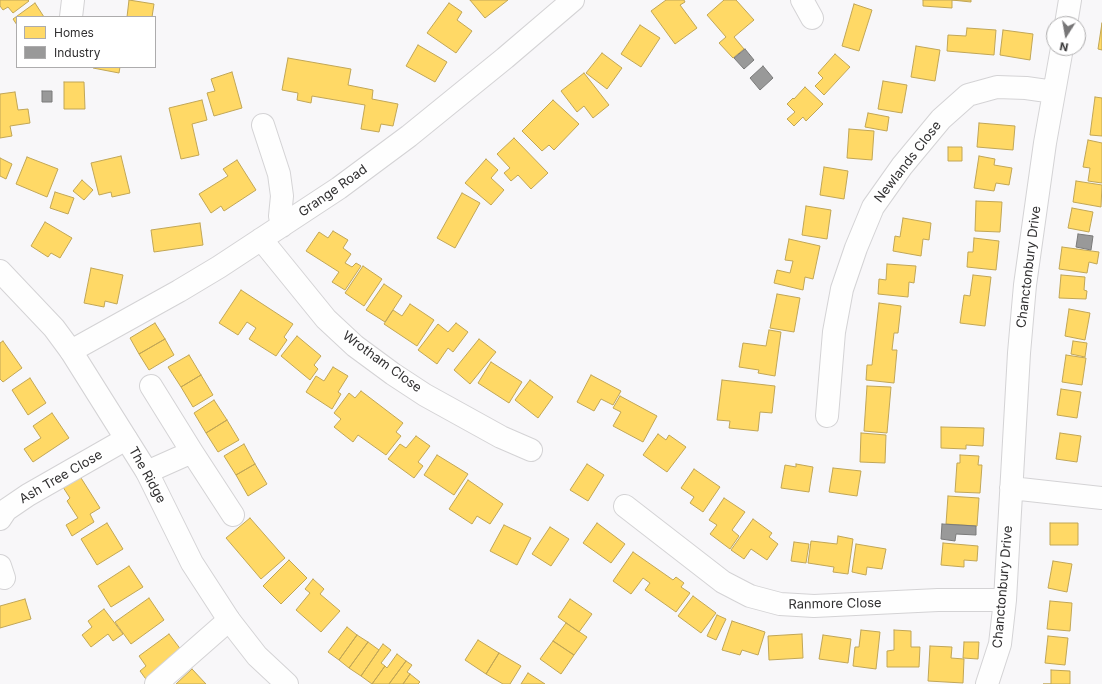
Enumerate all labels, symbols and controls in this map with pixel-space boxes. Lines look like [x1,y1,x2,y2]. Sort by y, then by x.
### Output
legend [16,16,156,68]
north arrow [1046,16,1086,56]
text: Homes [54,25,94,40]
text: N [1058,39,1069,54]
text: Industry [54,45,100,60]
street label: Newlands Close [871,118,945,206]
street label: Grange Road [296,162,370,220]
street label: Chanctonbury Drive [1014,205,1044,329]
street label: Wrotham Close [339,328,425,396]
street label: The Ridge [125,444,169,506]
street label: Ash Tree Close [17,447,105,507]
street label: Chanctonbury Drive [990,525,1016,649]
street label: Ranmore Close [788,595,882,613]

